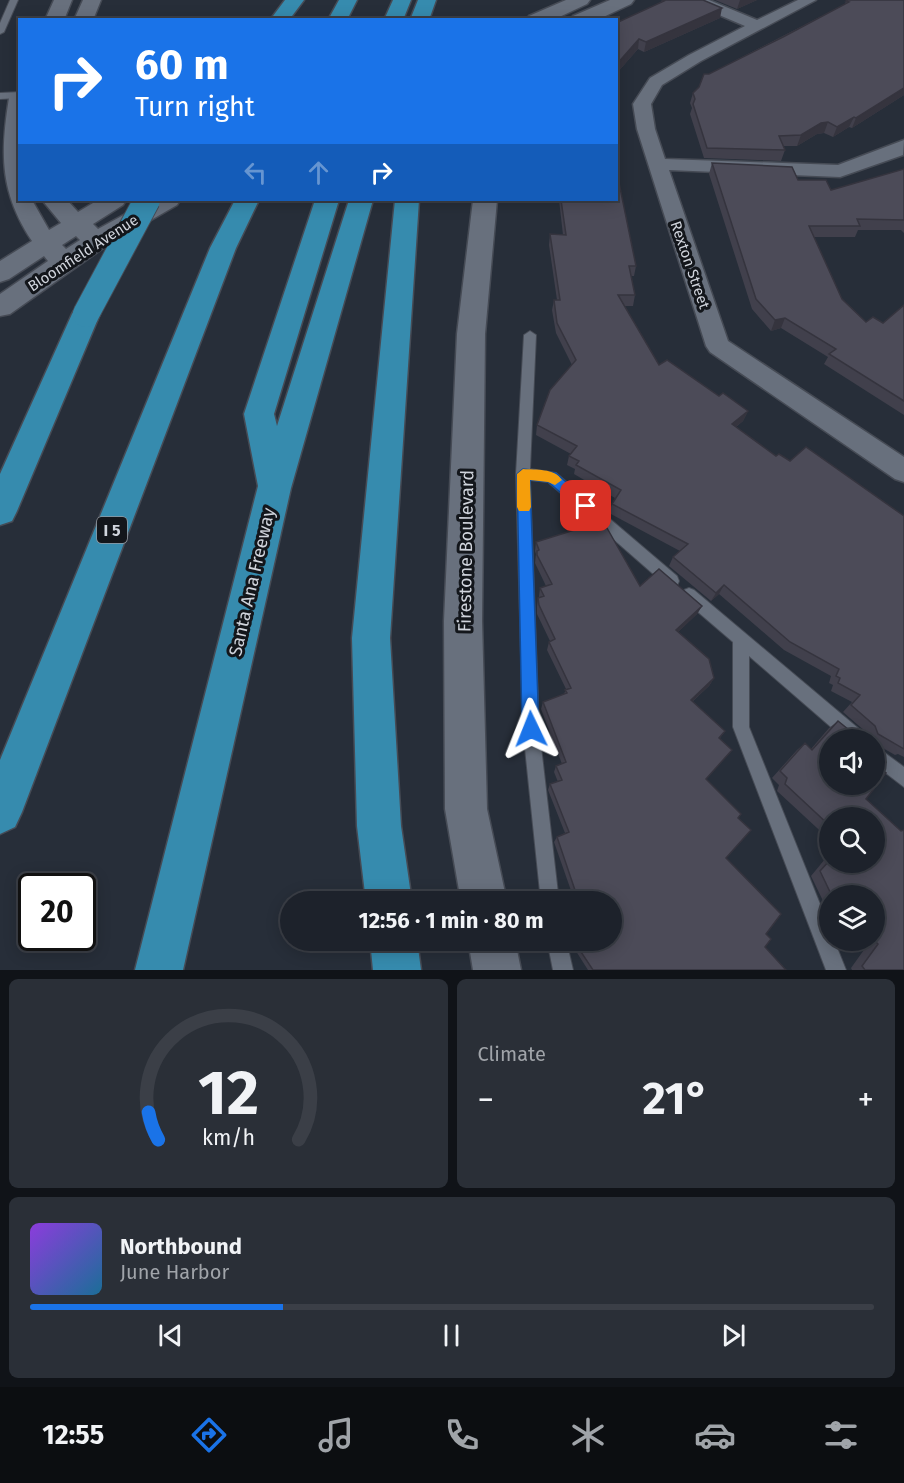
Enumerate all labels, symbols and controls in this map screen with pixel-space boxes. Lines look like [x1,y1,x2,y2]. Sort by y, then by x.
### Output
text: 60 m [135,40,229,90]
icon: right [36,42,114,120]
text: Turn right [135,91,255,123]
icon: left [239,156,272,189]
icon: ahead [302,156,335,189]
icon: right [365,156,398,189]
street label: Bloomfield Avenue [25,211,141,295]
street label: Rexton Street [667,219,714,312]
street label: Firestone Boulevard [454,470,478,632]
pin [560,480,611,531]
icon: arrive [569,489,602,522]
street label: Santa Ana Freeway [224,505,280,658]
road number: I 5 [97,517,127,543]
position arrow [499,697,563,761]
map controls [819,729,885,951]
button: sound [819,729,885,795]
button: search [819,807,885,873]
speed limit sign: 20 [18,873,96,951]
button: layers [819,885,885,951]
text: 12:56 · 1 min · 80 m [358,907,544,934]
text: Climate [478,1042,546,1066]
text: 12 [198,1056,259,1131]
text: 21° [642,1072,709,1126]
text: − [478,1080,494,1120]
text: + [858,1080,874,1120]
text: km/h [202,1126,255,1152]
text: Northbound [120,1233,242,1260]
text: June Harbor [120,1260,229,1284]
icon: previous [154,1319,187,1352]
icon: pause [435,1319,468,1352]
icon: next [717,1319,750,1352]
icon: directions [188,1414,230,1456]
icon: music [315,1414,357,1456]
icon: phone [441,1414,483,1456]
icon: climate [567,1414,609,1456]
icon: car [694,1414,736,1456]
icon: filters [820,1414,862,1456]
text: 12:55 [42,1419,104,1451]

